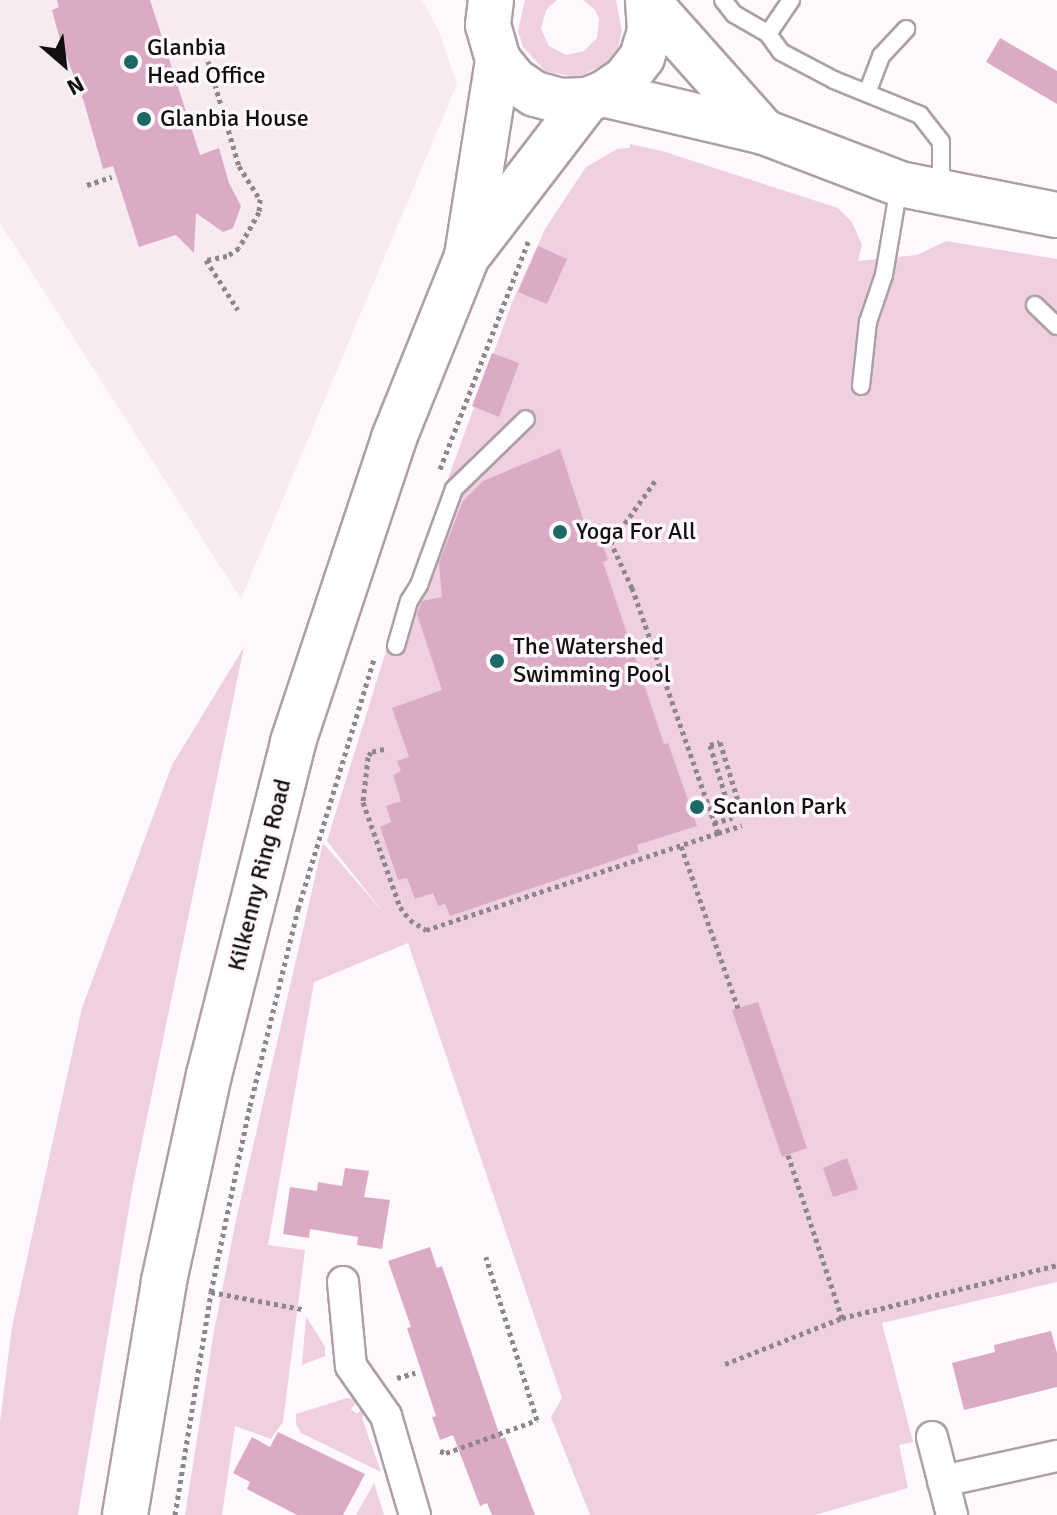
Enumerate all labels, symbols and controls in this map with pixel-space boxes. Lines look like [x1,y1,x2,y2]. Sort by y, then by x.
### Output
north arrow [24,24,104,104]
place label: Glanbia Head Office [147,34,266,90]
marker: Glanbia Head Office [122,53,140,71]
text: N [62,70,89,101]
place label: Glanbia House [160,105,309,133]
marker: Glanbia House [135,110,153,128]
place label: Yoga For All [576,518,696,546]
marker: Yoga For All [551,523,569,541]
place label: The Watershed Swimming Pool [513,633,671,689]
marker: The Watershed Swimming Pool [488,652,506,670]
street label: Kilkenny Ring Road [222,776,298,974]
place label: Scanlon Park [713,793,847,821]
marker: Scanlon Park [688,798,706,816]

